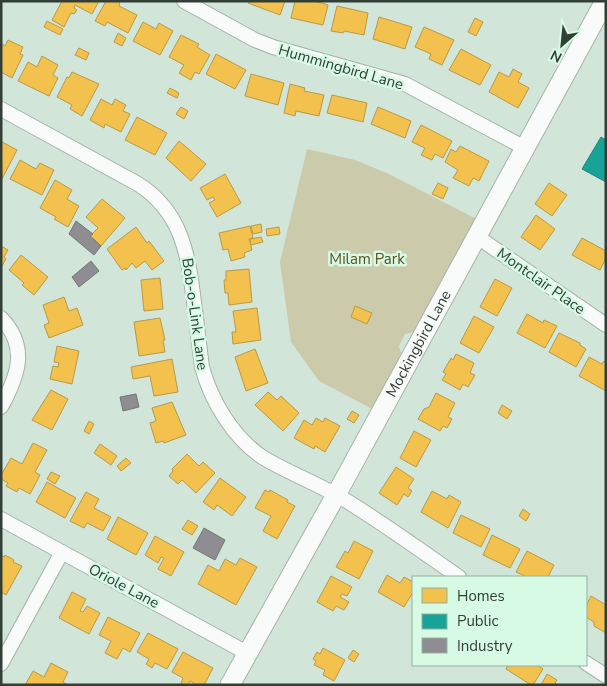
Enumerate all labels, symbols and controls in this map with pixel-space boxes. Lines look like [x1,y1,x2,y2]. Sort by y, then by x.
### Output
north arrow [537,20,587,70]
street label: Hummingbird Lane [276,40,406,94]
text: N [547,45,565,67]
street label: Montclair Place [493,243,589,319]
park label: Milam Park [329,249,405,269]
street label: Bob-o-Link Lane [177,257,213,371]
street label: Mockingbird Lane [381,286,456,401]
street label: Oriole Lane [85,559,163,613]
legend [412,576,587,666]
text: Homes [457,586,505,606]
text: Public [457,611,498,631]
text: Industry [457,636,513,656]

